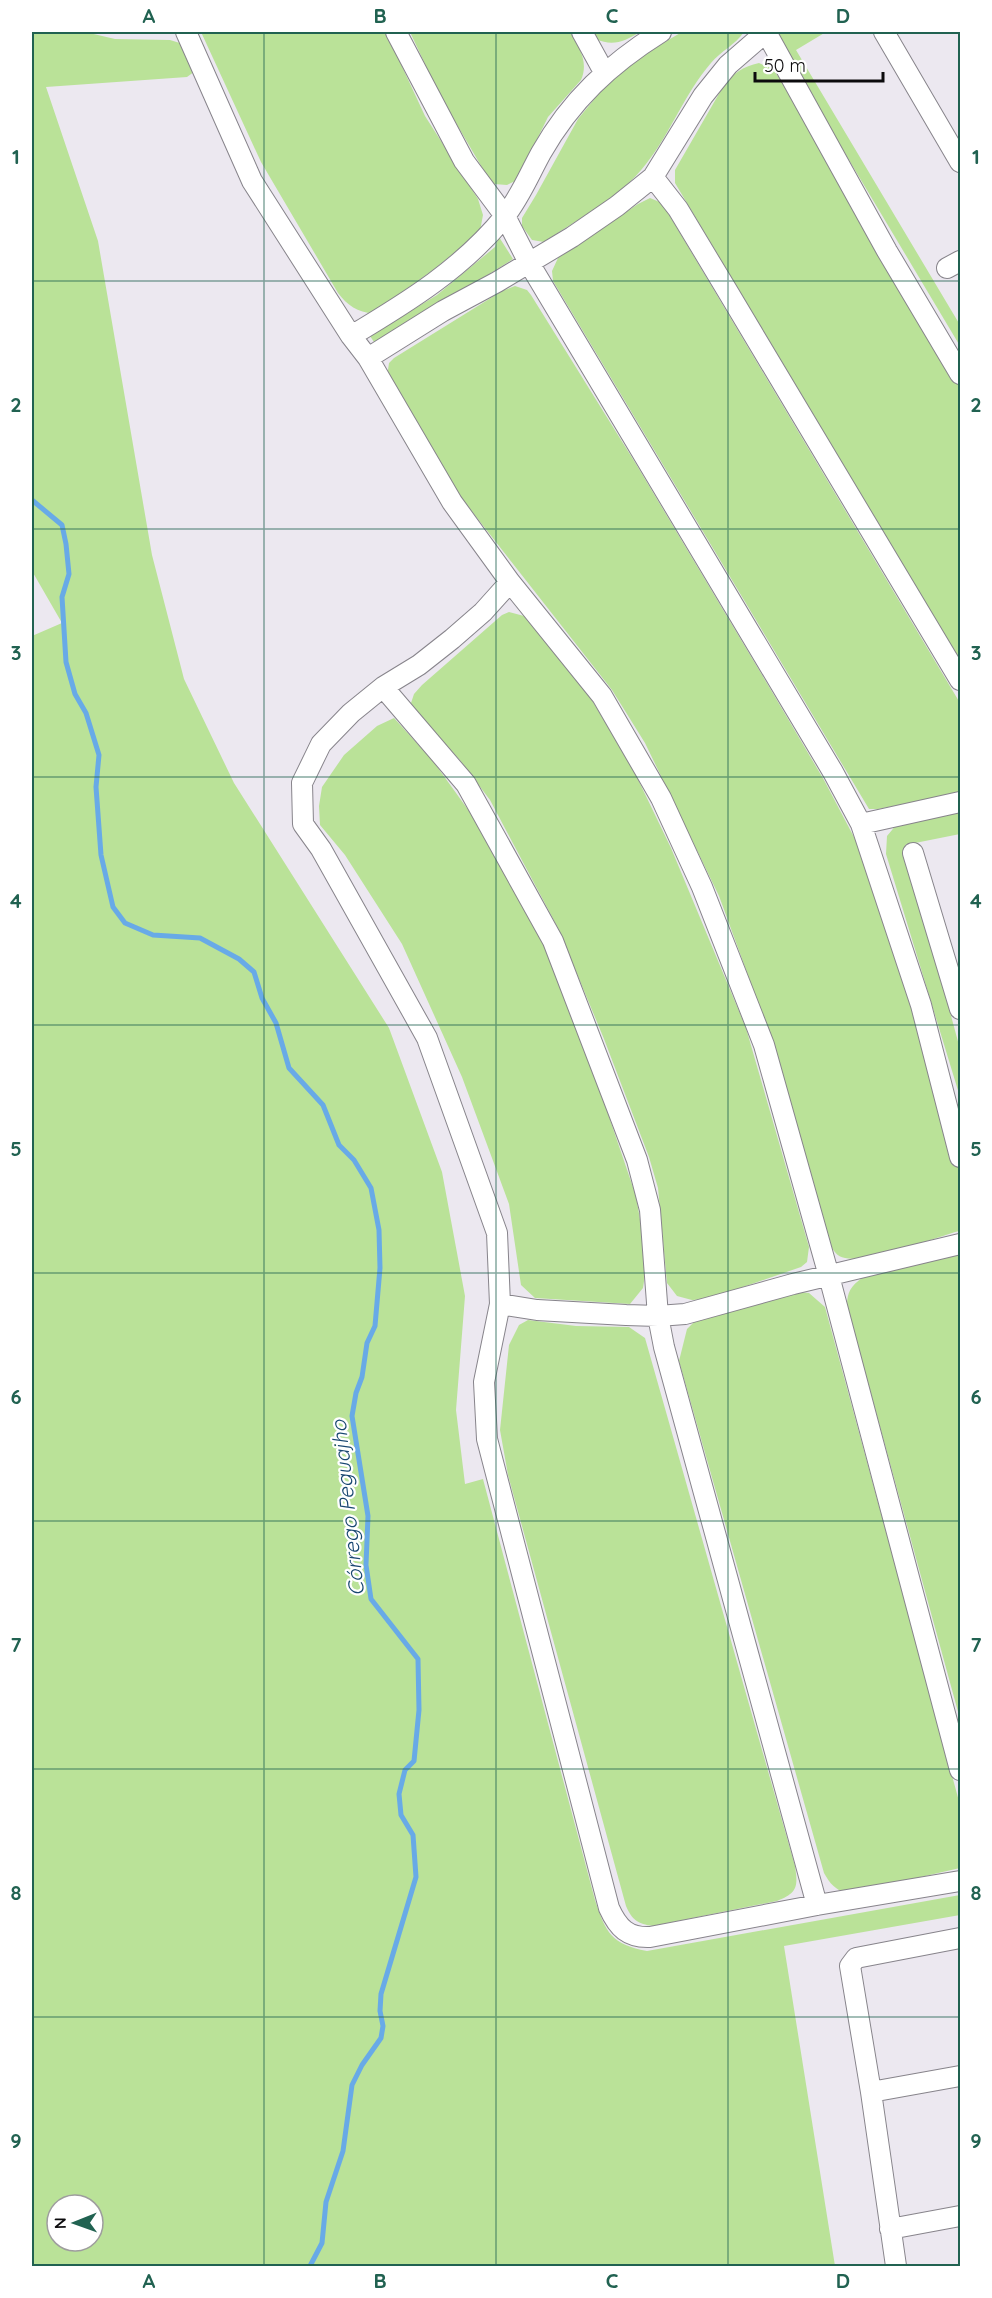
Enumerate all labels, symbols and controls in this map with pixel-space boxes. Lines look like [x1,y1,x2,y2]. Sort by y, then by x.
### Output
text: A [143,3,156,28]
text: B [373,3,387,28]
text: C [606,3,619,28]
text: D [836,3,850,28]
scale bar [755,45,882,83]
text: 50 m [764,54,806,77]
text: 1 [12,144,20,169]
text: 1 [972,144,980,169]
text: 2 [10,392,22,417]
text: 2 [970,392,982,417]
text: 3 [11,640,21,665]
text: 3 [971,640,981,665]
text: 4 [10,888,22,913]
text: 4 [970,888,982,913]
text: 5 [10,1136,22,1161]
text: 5 [970,1136,982,1161]
text: 6 [10,1384,22,1409]
text: 6 [970,1384,982,1409]
water label: Córrego Peguajho [325,1417,369,1597]
text: 7 [11,1632,22,1657]
text: 7 [971,1632,982,1657]
text: 8 [11,1880,22,1905]
text: 8 [971,1880,982,1905]
text: 9 [10,2128,22,2153]
text: 9 [970,2128,982,2153]
north arrow [45,2193,105,2253]
text: N [50,2217,70,2229]
text: A [143,2268,156,2293]
text: B [373,2268,387,2293]
text: C [606,2268,619,2293]
text: D [836,2268,850,2293]

